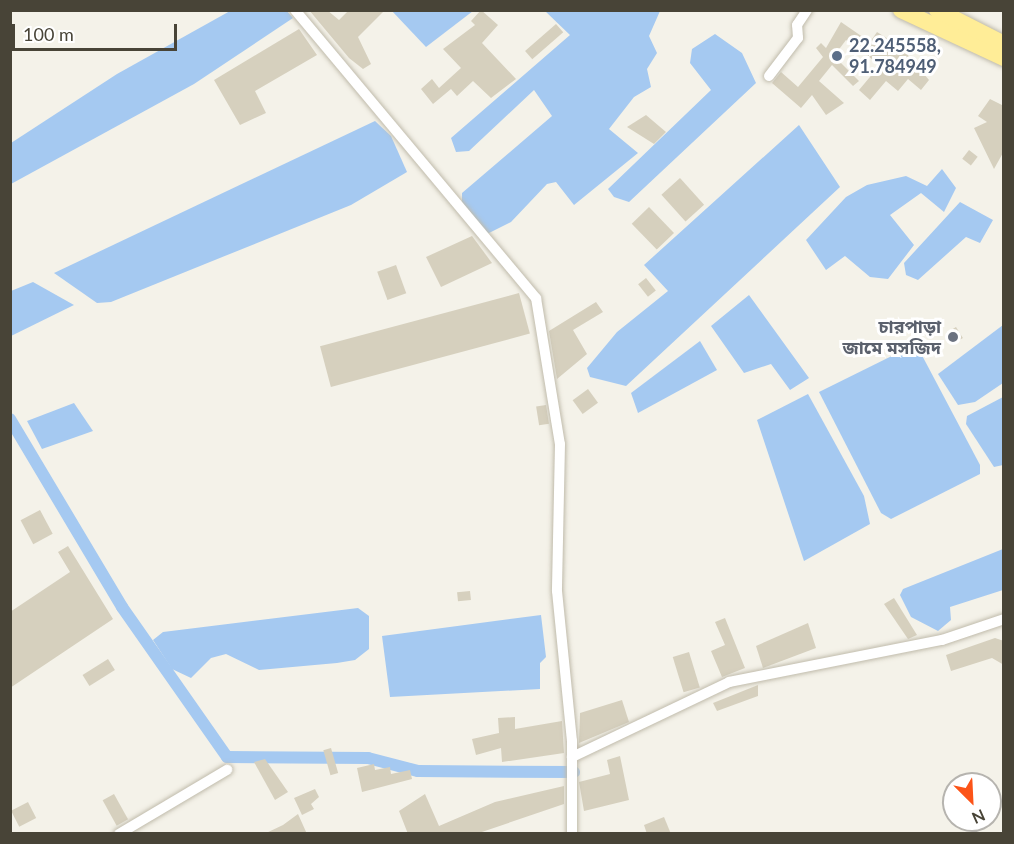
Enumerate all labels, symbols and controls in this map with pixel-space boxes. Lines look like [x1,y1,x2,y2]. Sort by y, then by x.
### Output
scale bar [15,12,180,50]
text: 100 m [23,23,74,45]
place label: 22.245558, 91.784949 [849,35,941,78]
marker: 22.245558, 91.784949 [830,49,844,63]
place label: চারপাড়া জামে মসজিদ [842,316,941,358]
marker: চারপাড়া জামে মসজিদ [946,330,960,344]
north arrow [942,772,1002,832]
text: N [969,806,988,828]

